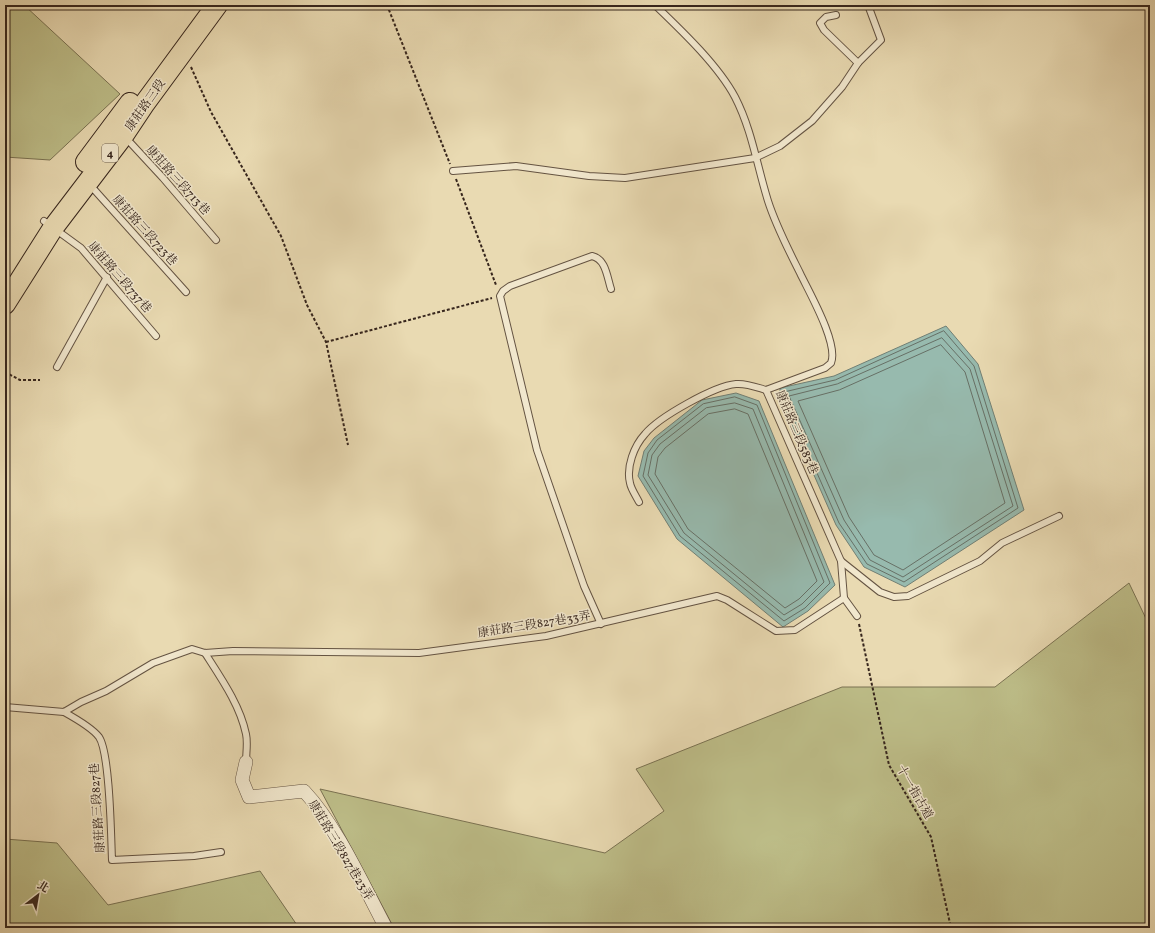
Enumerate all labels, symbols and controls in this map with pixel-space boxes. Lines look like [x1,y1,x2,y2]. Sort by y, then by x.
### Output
street label: 康莊路三段 [122,76,170,135]
street label: 康莊路三段713巷 [142,142,213,219]
road number: 4 [102,144,118,162]
street label: 康莊路三段723巷 [108,192,180,269]
street label: 康莊路三段737巷 [84,239,155,317]
street label: 康莊路三段583巷 [771,388,821,477]
street label: 康莊路三段827巷33弄 [476,608,592,642]
street label: 康莊路三段827巷 [87,762,109,853]
street label: 十一指古道 [892,763,936,822]
street label: 康莊路三段827巷23弄 [304,797,376,904]
north arrow [18,875,58,915]
text: 北 [34,878,51,897]

